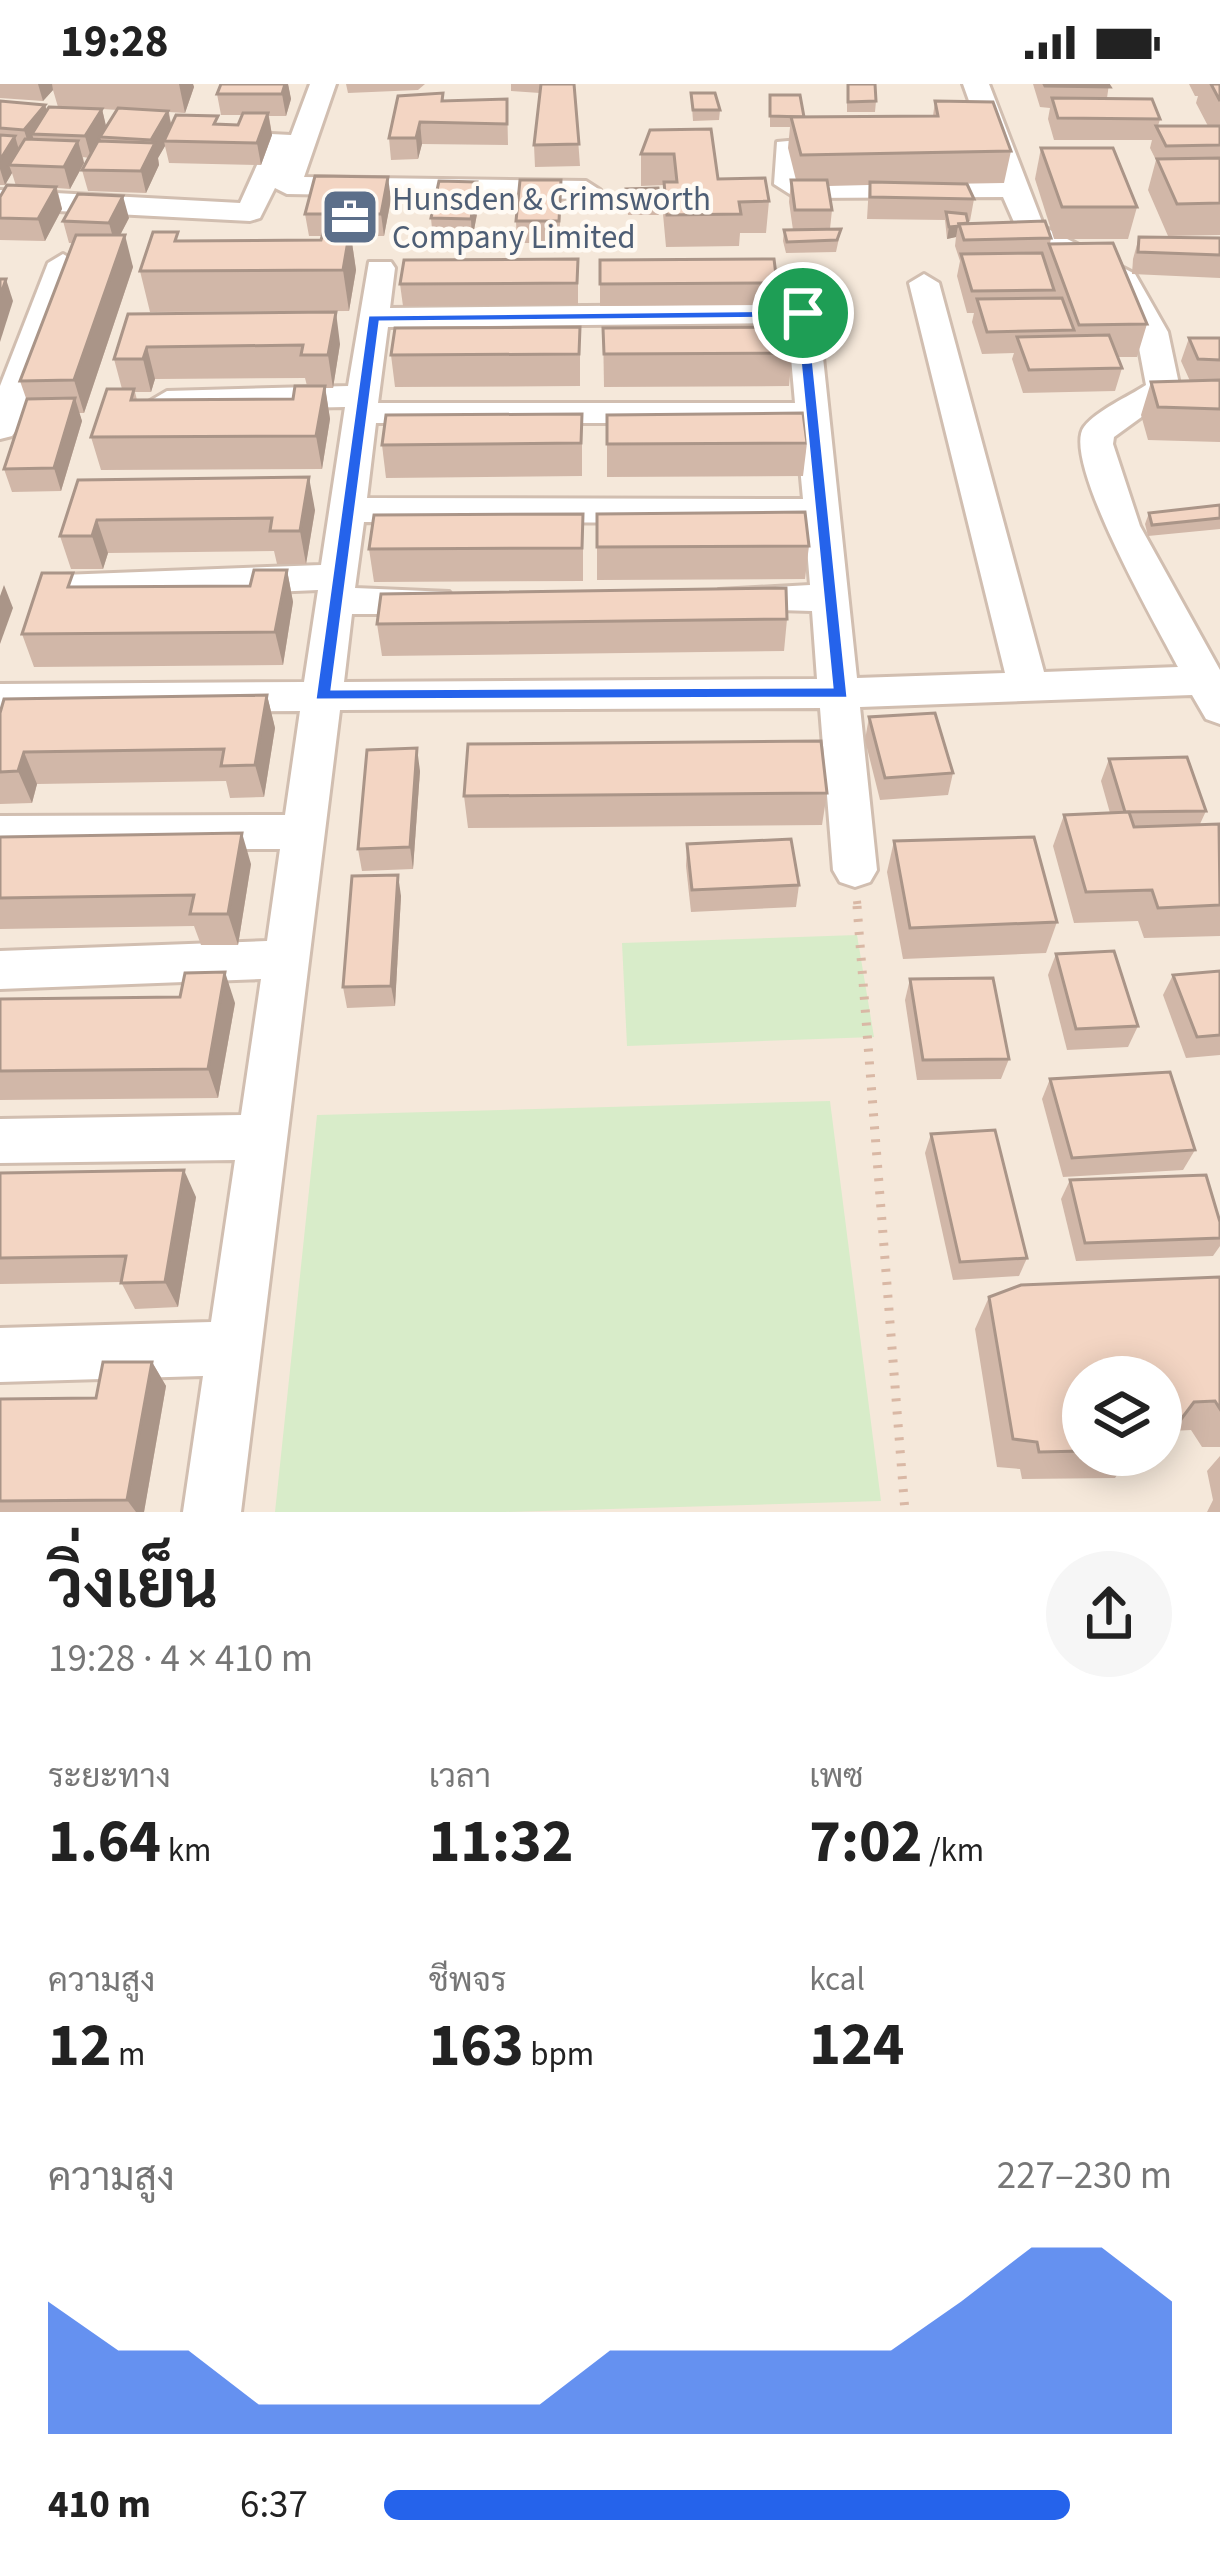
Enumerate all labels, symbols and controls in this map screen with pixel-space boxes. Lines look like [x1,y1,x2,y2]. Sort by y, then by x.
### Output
text: 19:28 [60,10,169,74]
place label: Hunsden & Crimsworth Company Limited [392,176,711,261]
office icon: Hunsden & Crimsworth Company Limited [319,186,381,248]
pin [752,262,854,364]
icon: arrive [770,280,836,346]
map controls [1062,1356,1182,1476]
button: layers [1062,1356,1182,1476]
text: วิ่งเย็น [48,1539,218,1633]
button: share [1046,1551,1172,1677]
text: 19:28 · 4 × 410 m [48,1631,313,1687]
text: ระยะทาง [48,1753,171,1800]
text: เวลา [429,1753,491,1800]
text: เพซ [809,1753,864,1800]
text: 1.64 [48,1800,161,1885]
text: 11:32 [429,1800,573,1885]
text: 7:02 [809,1800,922,1885]
text: km [161,1827,211,1874]
text: /km [922,1827,984,1874]
text: kcal [809,1956,865,2003]
text: ความสูง [48,1957,155,2004]
text: ชีพจร [429,1957,507,2004]
text: 124 [809,2003,904,2088]
text: 12 [48,2004,111,2089]
text: 163 [429,2004,524,2089]
text: m [111,2031,145,2078]
text: bpm [524,2031,594,2078]
text: 227–230 m [997,2148,1172,2204]
text: ความสูง [48,2150,175,2206]
text: 410 m [48,2477,151,2533]
text: 6:37 [240,2477,308,2533]

